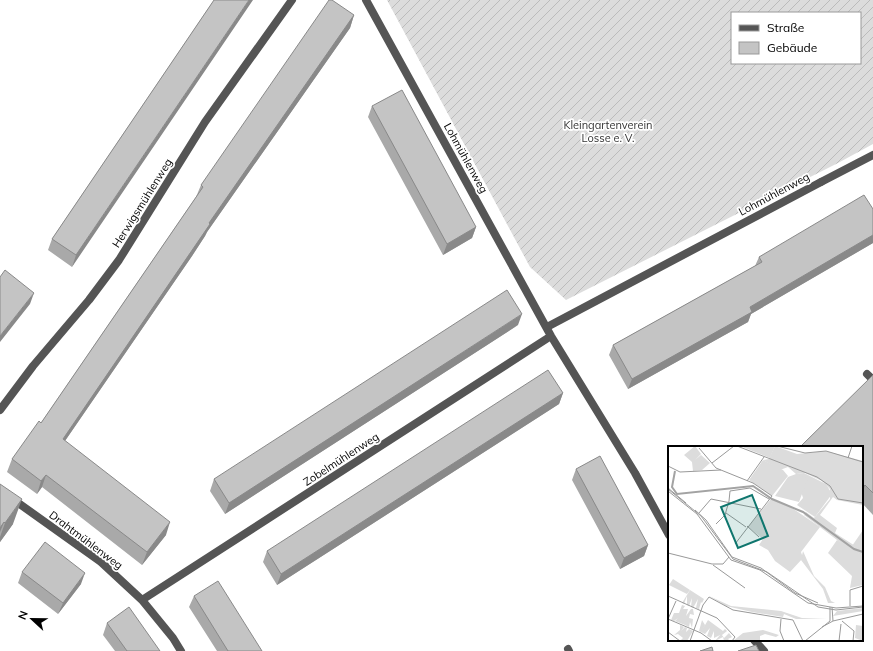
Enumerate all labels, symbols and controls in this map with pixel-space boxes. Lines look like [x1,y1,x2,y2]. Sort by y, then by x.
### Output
legend [731,12,861,64]
text: Straße [767,20,804,35]
text: Gebäude [767,40,817,55]
park label: Kleingartenverein Losse e. V. [563,118,653,145]
street label: Lohmühlenweg [441,120,491,196]
street label: Herwigsmühlenweg [109,156,175,250]
street label: Lohmühlenweg [736,169,812,219]
street label: Zobelmühlenweg [301,429,381,489]
inset map [668,446,863,641]
street label: Drahtmühlenweg [46,508,126,572]
north arrow [12,599,52,639]
text: N [15,609,31,622]

